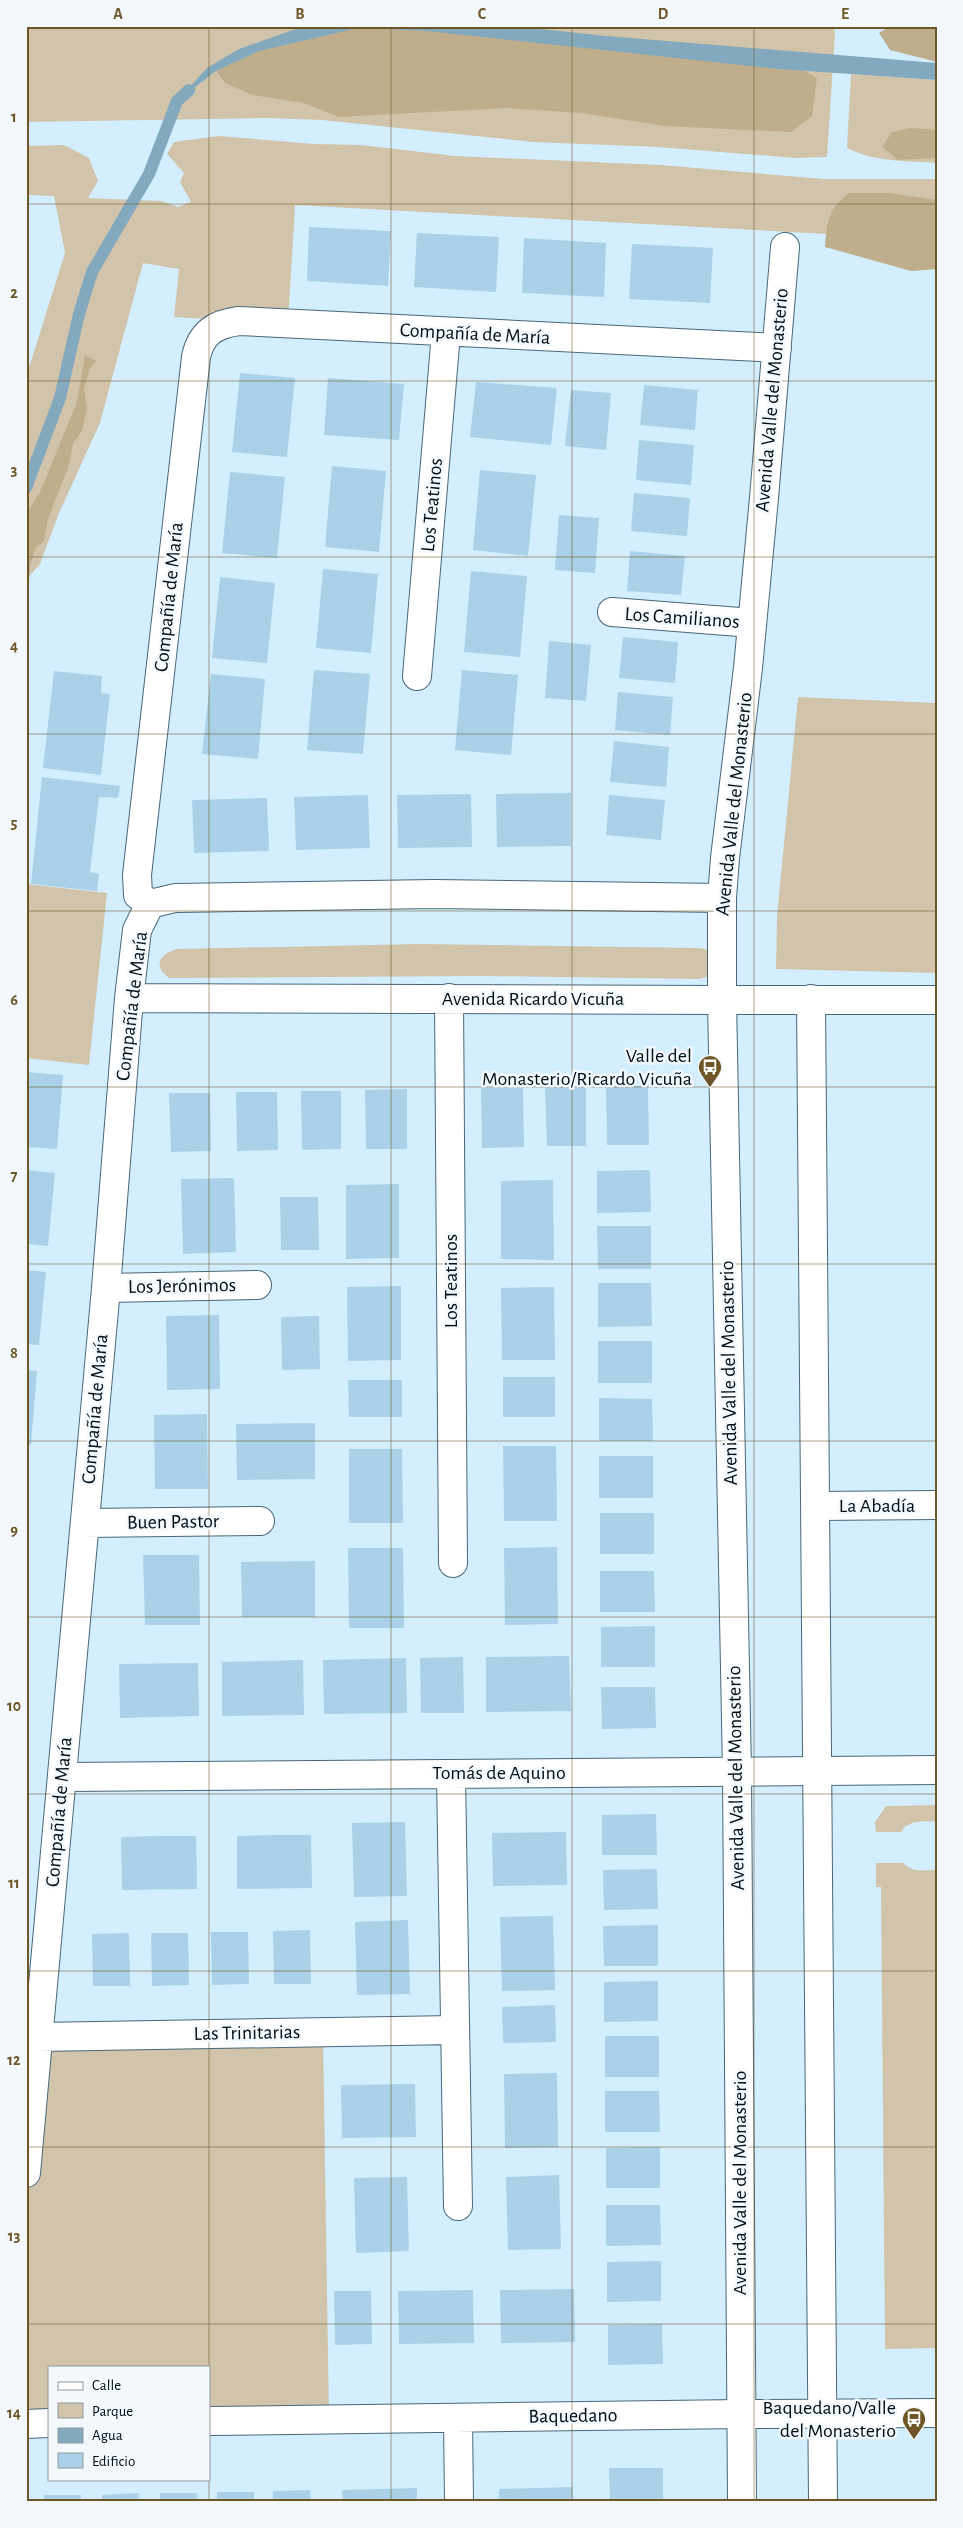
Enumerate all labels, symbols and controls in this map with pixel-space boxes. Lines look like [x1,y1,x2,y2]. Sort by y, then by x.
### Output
text: A [113,6,123,22]
text: B [295,6,305,22]
text: C [478,6,487,22]
text: D [658,6,669,22]
text: E [841,6,849,22]
text: 1 [11,109,17,125]
text: 2 [10,285,18,301]
street label: Avenida Valle del Monasterio [752,287,792,513]
street label: Compañía de María [399,320,551,348]
street label: Los Teatinos [418,457,446,553]
text: 3 [11,462,18,478]
street label: Compañía de María [151,521,187,673]
street label: Los Camilianos [624,604,740,632]
text: 4 [10,638,18,654]
street label: Avenida Valle del Monasterio [712,691,756,917]
text: 5 [11,815,18,831]
street label: Compañía de María [113,930,151,1082]
street label: Avenida Ricardo Vicuña [442,989,624,1009]
text: 6 [10,992,18,1008]
place label: Valle del Monasterio/Ricardo Vicuña [482,1046,692,1089]
bus stop icon: Valle del Monasterio/Ricardo Vicuña [697,1054,723,1088]
text: 7 [11,1168,18,1184]
street label: Los Teatinos [441,1234,461,1328]
street label: Avenida Valle del Monasterio [717,1260,741,1486]
street label: Los Jerónimos [128,1275,236,1297]
street label: Compañía de María [78,1333,112,1485]
text: 8 [10,1345,18,1361]
street label: La Abadía [839,1496,915,1516]
street label: Buen Pastor [127,1511,220,1533]
text: 9 [10,1522,18,1538]
street label: Avenida Valle del Monasterio [724,1665,748,1891]
text: 10 [7,1698,21,1714]
street label: Compañía de María [42,1736,76,1888]
street label: Tomás de Aquino [432,1763,566,1783]
text: 11 [8,1875,20,1891]
street label: Las Trinitarias [194,2022,300,2044]
text: 12 [7,2052,21,2068]
street label: Avenida Valle del Monasterio [730,2071,750,2295]
text: 13 [8,2228,20,2244]
legend [48,2366,210,2480]
text: Calle [92,2378,121,2393]
place label: Baquedano/Valle del Monasterio [763,2398,896,2441]
text: Parque [92,2404,133,2419]
text: 14 [7,2405,21,2421]
street label: Baquedano [528,2405,618,2427]
bus stop icon: Baquedano/Valle del Monasterio [901,2406,927,2440]
text: Agua [92,2428,123,2443]
text: Edificio [92,2454,135,2469]

